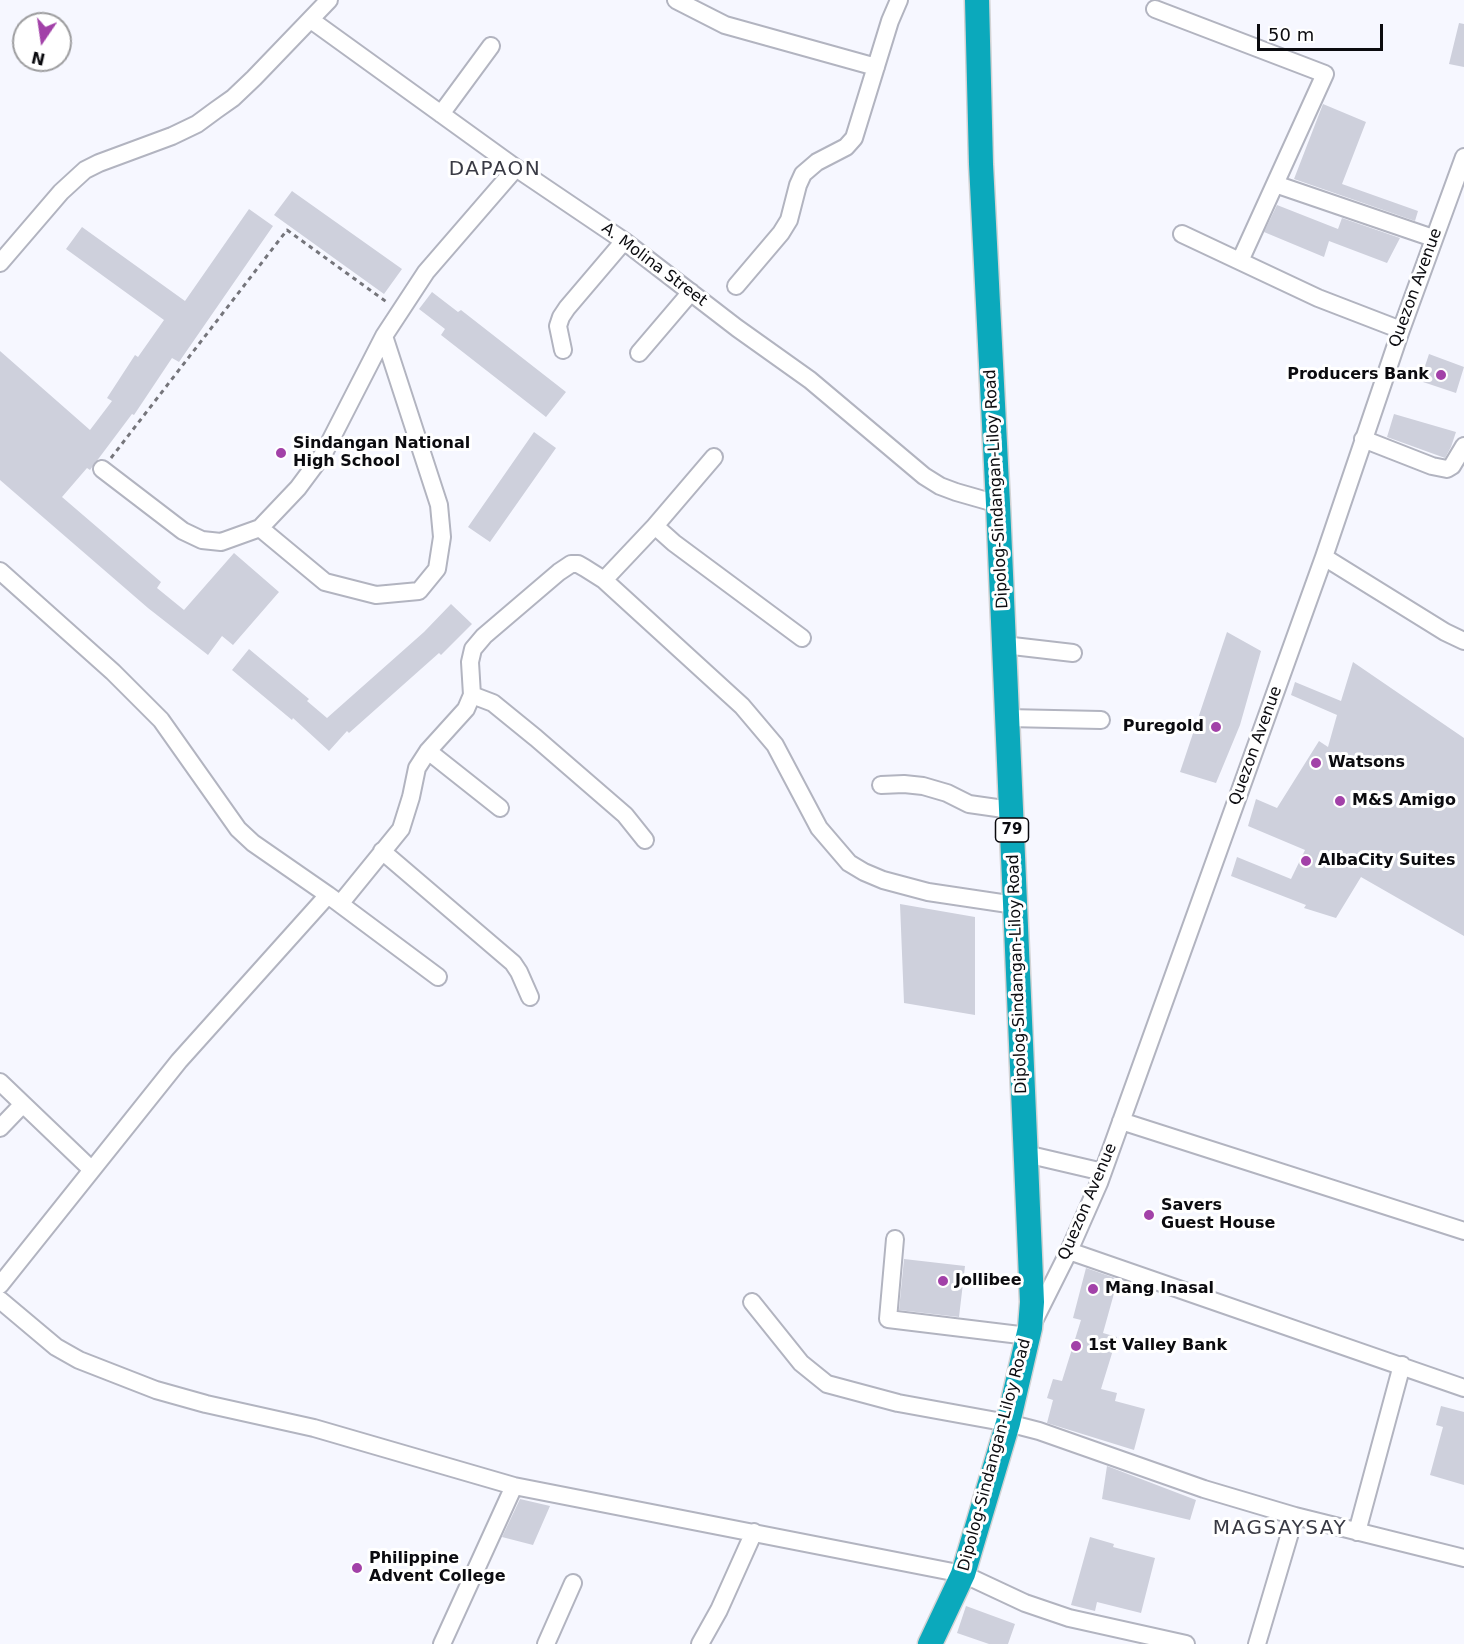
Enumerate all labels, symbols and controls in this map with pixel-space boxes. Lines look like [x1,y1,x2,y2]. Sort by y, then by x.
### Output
north arrow [12,12,72,72]
scale bar [1260,12,1386,50]
text: 50 m [1268,24,1314,45]
text: N [30,47,47,69]
district label: DAPAON [449,158,541,182]
street label: A. Molina Street [598,219,710,311]
street label: Quezon Avenue [1386,226,1446,350]
place label: Producers Bank [1287,365,1429,385]
marker: Producers Bank [1434,368,1448,382]
street label: Dipolog-Sindangan-Liloy Road [981,369,1013,609]
place label: Sindangan National High School [293,434,470,472]
marker: Sindangan National High School [274,446,288,460]
street label: Quezon Avenue [1226,684,1286,808]
place label: Puregold [1123,717,1204,737]
marker: Puregold [1209,720,1223,734]
place label: Watsons [1328,753,1405,773]
marker: Watsons [1309,756,1323,770]
place label: M&S Amigo [1352,791,1456,811]
marker: M&S Amigo [1333,794,1347,808]
road number: 79 [996,818,1028,842]
place label: AlbaCity Suites [1318,851,1455,871]
street label: Dipolog-Sindangan-Liloy Road [1004,854,1032,1094]
marker: AlbaCity Suites [1299,854,1313,868]
street label: Quezon Avenue [1055,1141,1121,1263]
place label: Savers Guest House [1161,1196,1275,1234]
marker: Savers Guest House [1142,1208,1156,1222]
place label: Jollibee [955,1271,1022,1291]
marker: Jollibee [936,1274,950,1288]
place label: Mang Inasal [1105,1279,1214,1299]
marker: Mang Inasal [1086,1282,1100,1296]
place label: 1st Valley Bank [1088,1336,1227,1356]
street label: Dipolog-Sindangan-Liloy Road [955,1337,1035,1573]
marker: 1st Valley Bank [1069,1339,1083,1353]
district label: MAGSAYSAY [1213,1517,1347,1541]
place label: Philippine Advent College [369,1549,506,1587]
marker: Philippine Advent College [350,1561,364,1575]

